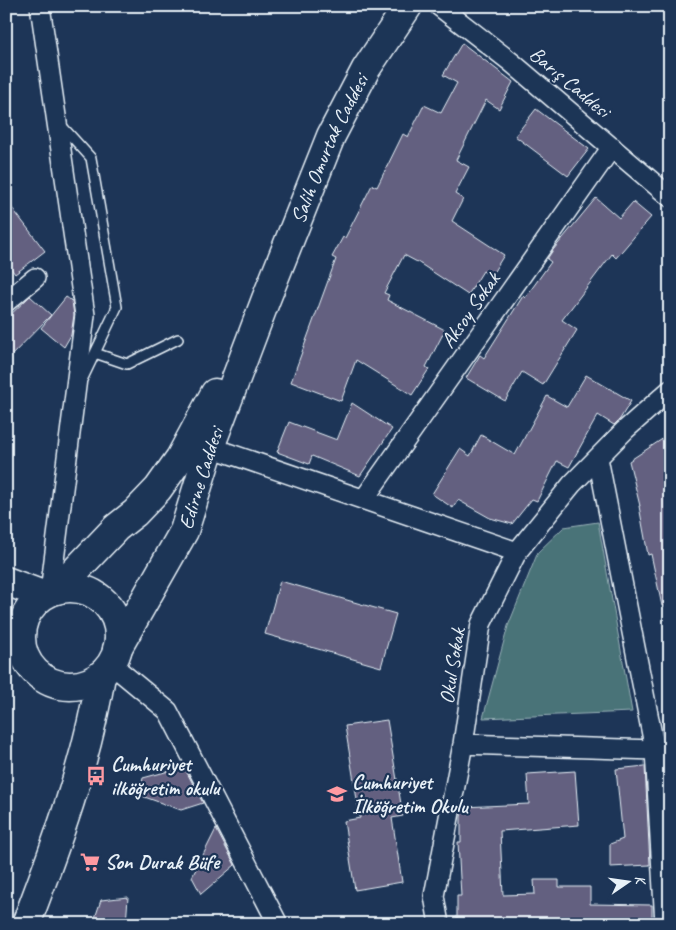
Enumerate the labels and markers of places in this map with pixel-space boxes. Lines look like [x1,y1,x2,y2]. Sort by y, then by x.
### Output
place label: Cumhuriyet ilköğretim okulu [111,751,221,801]
bus stop icon: Cumhuriyet ilköğretim okulu [85,765,107,787]
place label: Cumhuriyet İlköğretim Okulu [352,769,470,819]
school or university icon: Cumhuriyet İlköğretim Okulu [326,783,348,805]
place label: Son Durak Büfe [105,849,221,875]
supermarket icon: Son Durak Büfe [79,851,101,873]

